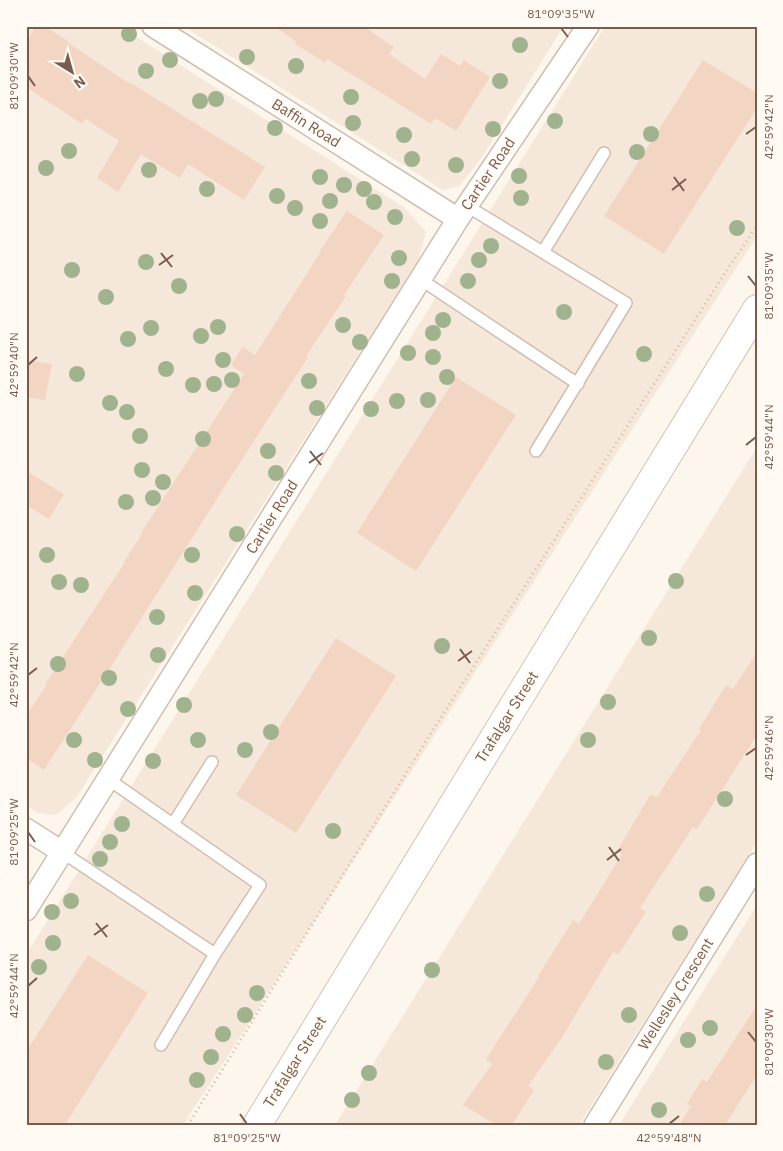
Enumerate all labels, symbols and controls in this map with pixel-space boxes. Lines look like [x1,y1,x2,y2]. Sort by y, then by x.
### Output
text: 81°09'35"W [527,6,595,21]
text: 81°09'30"W [6,42,21,110]
north arrow [48,48,98,98]
text: N [70,72,89,93]
street label: Baffin Road [268,94,344,151]
text: 42°59'42"N [761,94,776,160]
street label: Cartier Road [456,134,519,214]
text: 81°09'35"W [761,252,776,320]
text: 42°59'40"N [6,332,21,398]
text: 42°59'44"N [761,404,776,470]
street label: Cartier Road [241,476,302,557]
text: 42°59'42"N [6,642,21,708]
street label: Trafalgar Street [471,667,542,766]
text: 42°59'46"N [761,715,776,781]
text: 81°09'25"W [6,798,21,866]
street label: Wellesley Crescent [634,934,718,1053]
text: 42°59'44"N [6,953,21,1019]
text: 81°09'30"W [761,1008,776,1076]
street label: Trafalgar Street [259,1012,330,1111]
text: 81°09'25"W [213,1130,281,1145]
text: 42°59'48"N [636,1130,702,1145]

